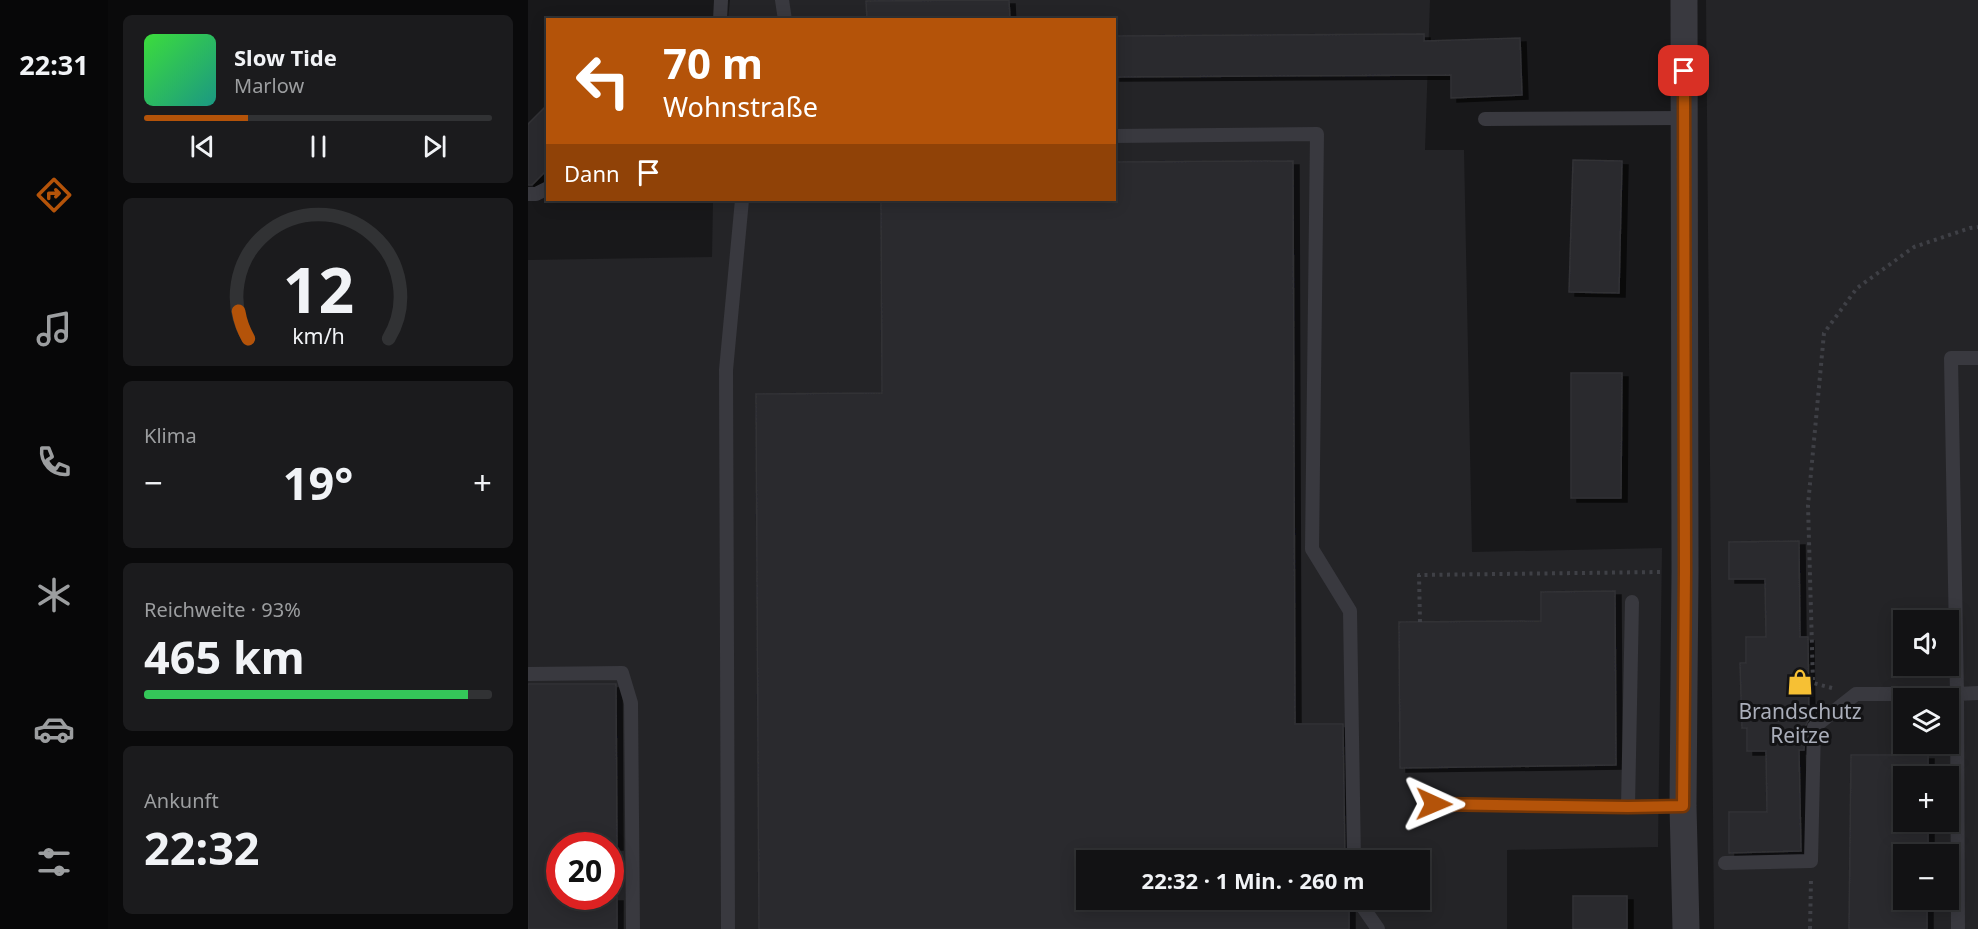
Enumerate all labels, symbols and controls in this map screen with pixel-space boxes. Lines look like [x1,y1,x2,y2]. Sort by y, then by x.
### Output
text: 70 m [663,34,763,91]
text: Slow Tide [234,42,337,72]
icon: left [564,42,642,120]
pin [1658,45,1709,96]
text: 22:31 [19,46,89,83]
icon: arrive [1667,54,1700,87]
text: Marlow [234,72,304,99]
text: Wohnstraße [663,88,818,125]
icon: previous [186,130,219,163]
icon: pause [302,130,335,163]
icon: next [418,130,451,163]
icon: arrive [632,156,665,189]
text: Dann [564,158,620,188]
icon: directions [33,174,75,216]
text: 12 [282,246,354,331]
icon: music [33,308,75,350]
text: km/h [292,321,344,350]
text: Klima [144,422,197,449]
icon: phone [33,441,75,483]
text: 19° [283,452,353,513]
text: − [144,460,163,505]
text: + [473,460,492,505]
icon: climate [33,574,75,616]
text: Reichweite · 93% [144,596,301,623]
map controls [1893,610,1959,910]
button: sound [1893,610,1959,676]
text: 465 km [144,626,305,687]
shop icon: Brandschutz Reitze [1785,667,1815,697]
button: layers [1893,688,1959,754]
place label: Brandschutz Reitze [1738,697,1862,749]
icon: car [33,708,75,750]
button: + [1893,766,1959,832]
position arrow [1402,772,1466,836]
text: Ankunft [144,787,219,814]
text: 22:32 [144,817,260,878]
speed limit sign: 20 [546,832,624,910]
icon: filters [33,841,75,883]
button: − [1893,844,1959,910]
text: 22:32 · 1 Min. · 260 m [1142,865,1364,895]

